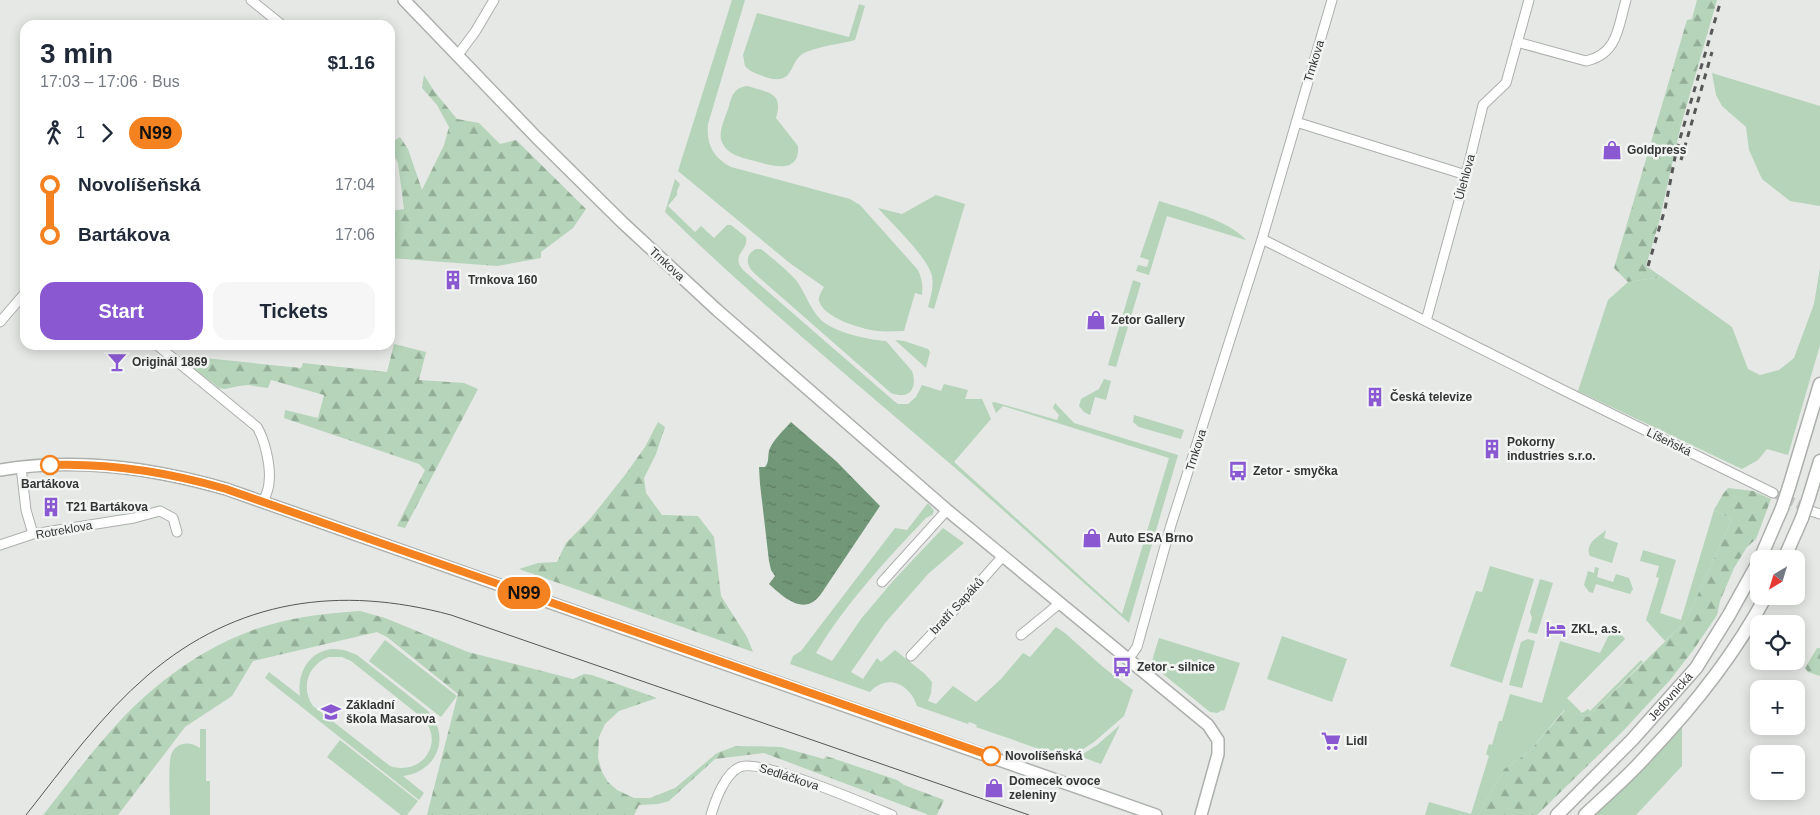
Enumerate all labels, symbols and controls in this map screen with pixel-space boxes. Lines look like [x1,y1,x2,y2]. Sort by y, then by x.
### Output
text: 3 min [40,38,113,69]
street label: Trnkova [1301,38,1327,84]
text: $1.16 [327,52,375,73]
text: 17:03 – 17:06 · Bus [40,73,180,90]
icon: walk [40,119,68,147]
icon: forward [93,119,121,147]
text: N99 [139,123,172,143]
text: 1 [76,124,85,141]
shop icon: Goldpress [1601,139,1623,161]
place label: Goldpress [1627,143,1687,157]
street label: Úlehlova [1451,152,1478,201]
text: Novolíšeňská [78,174,201,195]
text: 17:04 [335,176,375,193]
text: Bartákova [78,224,170,245]
text: 17:06 [335,226,375,243]
street label: Trnkova [647,244,688,284]
building icon: Trnkova 160 [442,269,464,291]
place label: Trnkova 160 [468,273,538,287]
button: Start [40,282,203,340]
button: Tickets [213,282,375,340]
shop icon: Zetor Gallery [1085,309,1107,331]
place label: Zetor Gallery [1111,313,1185,327]
bar icon: Originál 1869 [106,351,128,373]
place label: Originál 1869 [132,355,208,369]
building icon: Česká televize [1364,386,1386,408]
place label: Česká televize [1390,389,1472,404]
street label: Líšeňská [1644,425,1694,459]
street label: Trnkova [1183,427,1209,473]
place label: Pokorny industries s.r.o. [1507,435,1596,463]
building icon: Pokorny industries s.r.o. [1481,438,1503,460]
marker: Bartákova [40,455,60,475]
bus stop icon: Zetor - smyčka [1227,460,1249,482]
place label: Zetor - smyčka [1253,464,1338,478]
place label: Bartákova [21,477,79,491]
building icon: T21 Bartákova [40,496,62,518]
place label: T21 Bartákova [66,500,148,514]
street label: Rotreklova [35,518,94,542]
shop icon: Auto ESA Brno [1081,527,1103,549]
place label: Auto ESA Brno [1107,531,1193,545]
north arrow [1750,550,1805,605]
map controls [1750,550,1805,800]
street label: bratří Sapáků [927,575,987,637]
line badge: N99 [495,577,553,609]
text: N99 [507,583,541,603]
button: locate [1750,615,1805,670]
hotel icon: ZKL, a.s. [1545,618,1567,640]
place label: ZKL, a.s. [1571,622,1621,636]
bus stop icon: Zetor - silnice [1111,656,1133,678]
place label: Zetor - silnice [1137,660,1215,674]
street label: Jedovnická [1645,669,1696,724]
button: + [1750,680,1805,735]
place label: Základní škola Masarova [346,698,436,726]
school or university icon: Základní škola Masarova [320,701,342,723]
supermarket icon: Lidl [1320,730,1342,752]
place label: Lidl [1346,734,1367,748]
button: − [1750,745,1805,800]
marker: Novolíšeňská [981,746,1001,766]
place label: Novolíšeňská [1005,749,1083,763]
street label: Sedláčkova [757,761,821,793]
place label: Domecek ovoce zeleniny [1009,774,1101,802]
shop icon: Domecek ovoce zeleniny [983,777,1005,799]

